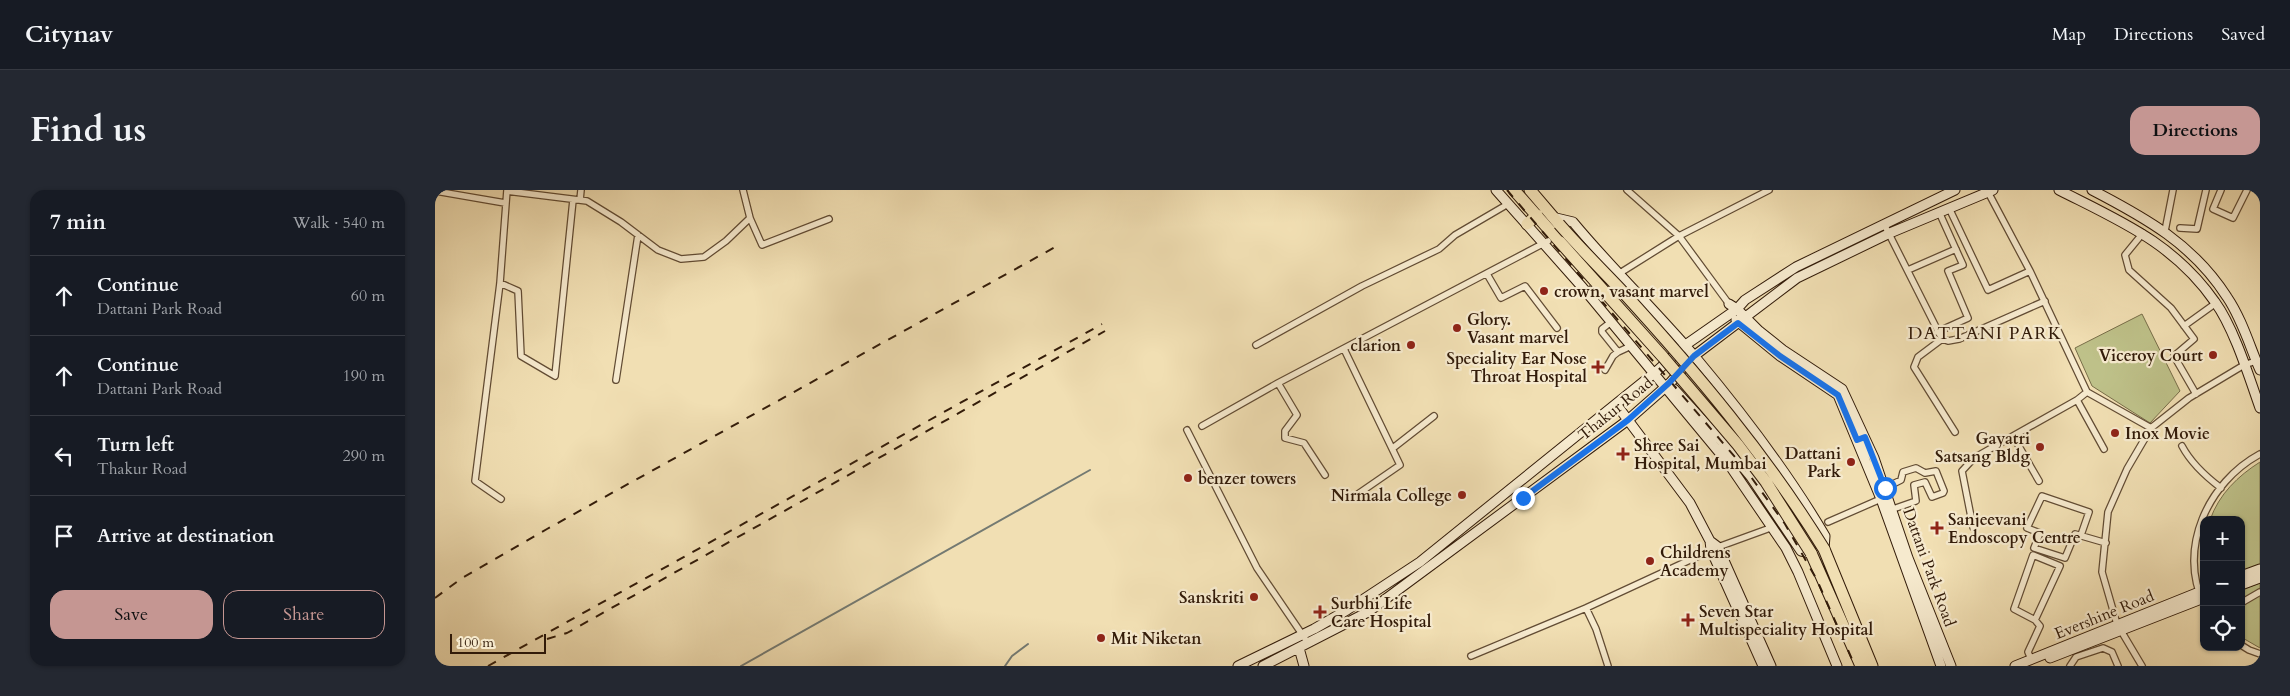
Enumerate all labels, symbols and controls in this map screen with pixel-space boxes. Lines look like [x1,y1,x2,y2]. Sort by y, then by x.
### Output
text: Citynav [25,18,113,51]
text: Map [2052,22,2086,47]
text: Directions [2114,22,2193,47]
text: Saved [2221,22,2265,47]
text: Find us [30,106,146,154]
button: Directions [2130,106,2260,155]
text: 7 min [50,208,106,237]
text: Walk · 540 m [293,212,385,234]
text: Continue [97,272,179,298]
place label: crown, vasant marvel [1554,281,1709,303]
icon: ahead [50,282,78,310]
text: 60 m [351,285,385,307]
marker: crown, vasant marvel [1538,285,1550,297]
text: Dattani Park Road [97,298,222,320]
place label: Glory. Vasant marvel [1467,309,1569,349]
district label: DATTANI PARK [1908,321,2062,346]
marker: Glory. Vasant marvel [1451,322,1463,334]
place label: clarion [1350,335,1402,357]
marker: clarion [1405,339,1417,351]
place label: Viceroy Court [2099,345,2203,367]
place label: Speciality Ear Nose Throat Hospital [1446,348,1587,388]
marker: Viceroy Court [2207,349,2219,361]
text: Continue [97,352,179,378]
marker: Speciality Ear Nose Throat Hospital [1591,360,1605,374]
icon: ahead [50,362,78,390]
text: 190 m [343,365,385,387]
street label: Thakur Road [1574,372,1658,446]
text: Dattani Park Road [97,378,222,400]
place label: Inox Movie [2125,423,2210,445]
marker: Inox Movie [2109,427,2121,439]
place label: Gayatri Satsang Bldg [1935,428,2030,468]
text: Turn left [97,432,174,458]
place label: Shree Sai Hospital, Mumbai [1634,435,1767,475]
marker: Gayatri Satsang Bldg [2034,441,2046,453]
icon: left [50,442,78,470]
place label: Dattani Park [1785,443,1841,483]
text: 290 m [343,445,385,467]
marker: Shree Sai Hospital, Mumbai [1616,447,1630,461]
marker: Dattani Park [1845,456,1857,468]
text: Thakur Road [97,458,187,480]
place label: benzer towers [1198,468,1296,490]
marker: benzer towers [1182,472,1194,484]
route start [1874,477,1897,500]
place label: Nirmala College [1331,485,1452,507]
route end [1512,487,1535,510]
marker: Nirmala College [1456,489,1468,501]
street label: Dattani Park Road [1897,505,1961,630]
place label: Sanjeevani Endoscopy Centre [1948,509,2081,549]
map controls [2200,516,2245,651]
button: + [2200,516,2245,561]
marker: Sanjeevani Endoscopy Centre [1930,521,1944,535]
icon: arrive [50,522,78,550]
text: Arrive at destination [97,523,274,549]
place label: Childrens Academy [1660,542,1731,582]
marker: Childrens Academy [1644,555,1656,567]
button: − [2200,561,2245,606]
street label: Evershine Road [2051,585,2158,645]
place label: Sanskriti [1179,587,1244,609]
button: Save [50,590,213,639]
button: Share [223,590,385,639]
marker: Sanskriti [1248,591,1260,603]
place label: Surbhi Life Care Hospital [1331,593,1432,633]
place label: Seven Star Multispeciality Hospital [1699,601,1874,641]
marker: Surbhi Life Care Hospital [1313,605,1327,619]
button: locate [2200,606,2245,651]
marker: Seven Star Multispeciality Hospital [1681,613,1695,627]
place label: Mit Niketan [1111,628,1202,650]
scale bar [450,631,546,654]
marker: Mit Niketan [1095,632,1107,644]
text: 100 m [457,633,494,652]

